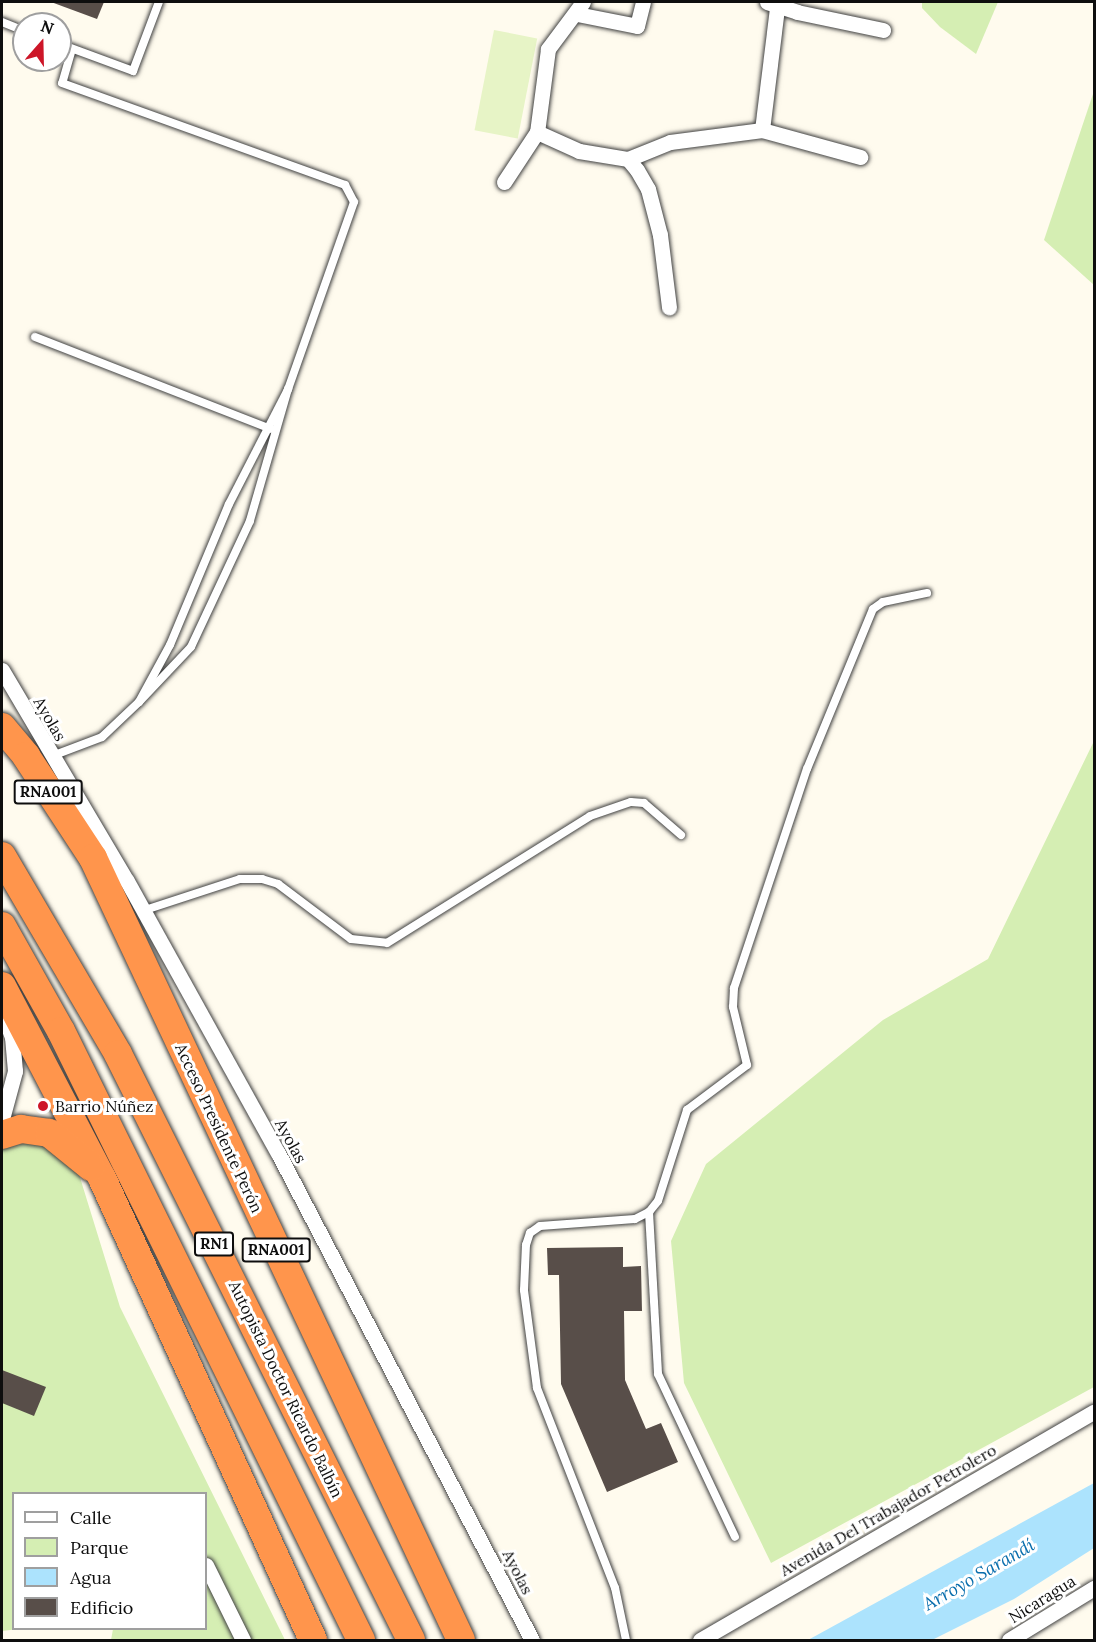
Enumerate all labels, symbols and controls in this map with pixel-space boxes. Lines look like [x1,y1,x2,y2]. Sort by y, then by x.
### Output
north arrow [12,12,72,72]
text: N [38,15,57,38]
street label: Ayolas [30,694,70,744]
road number: RNA001 [14,780,82,804]
street label: Acceso Presidente Perón [171,1040,267,1216]
place label: Barrio Núñez [55,1096,153,1116]
marker: Barrio Núñez [36,1099,50,1113]
street label: Ayolas [271,1116,311,1166]
road number: RN1 [193,1232,235,1256]
road number: RNA001 [242,1238,310,1262]
street label: Autopista Doctor Ricardo Balbín [225,1277,347,1501]
street label: Avenida Del Trabajador Petrolero [776,1440,1000,1580]
legend [12,1492,207,1630]
text: Calle [70,1506,111,1529]
water label: Arroyo Sarandí [920,1534,1038,1616]
text: Parque [70,1536,129,1559]
street label: Ayolas [499,1547,537,1597]
text: Agua [70,1566,111,1589]
street label: Nicaragua [1005,1571,1079,1627]
text: Edificio [70,1596,133,1619]

